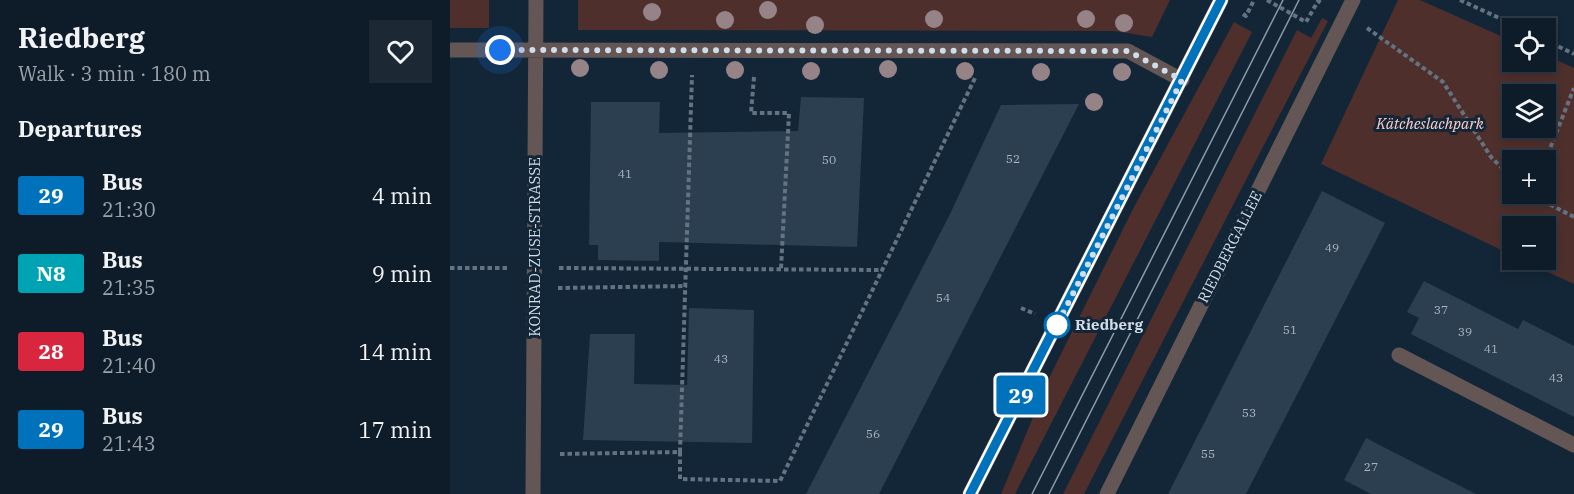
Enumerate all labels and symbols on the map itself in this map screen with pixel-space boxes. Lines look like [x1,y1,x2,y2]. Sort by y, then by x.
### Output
your location [485,35,515,65]
park label: Kätcheslachpark [1375,114,1484,133]
house number: 52 [1006,151,1020,166]
house number: 50 [822,152,836,167]
street label: KONRAD-ZUSE-STRASSE [525,157,544,337]
house number: 41 [618,166,632,181]
street label: RIEDBERGALLEE [1193,188,1266,306]
house number: 49 [1325,240,1339,255]
house number: 54 [936,290,950,305]
house number: 37 [1434,302,1448,317]
marker: Riedberg [1044,312,1070,338]
place label: Riedberg [1075,315,1143,334]
house number: 51 [1283,322,1297,337]
house number: 39 [1458,324,1472,339]
house number: 41 [1484,341,1498,356]
house number: 43 [714,351,728,366]
house number: 43 [1549,370,1563,385]
line badge: 29 [994,376,1048,414]
house number: 53 [1242,405,1256,420]
house number: 56 [866,426,880,441]
house number: 55 [1201,446,1215,461]
house number: 27 [1364,459,1378,474]

